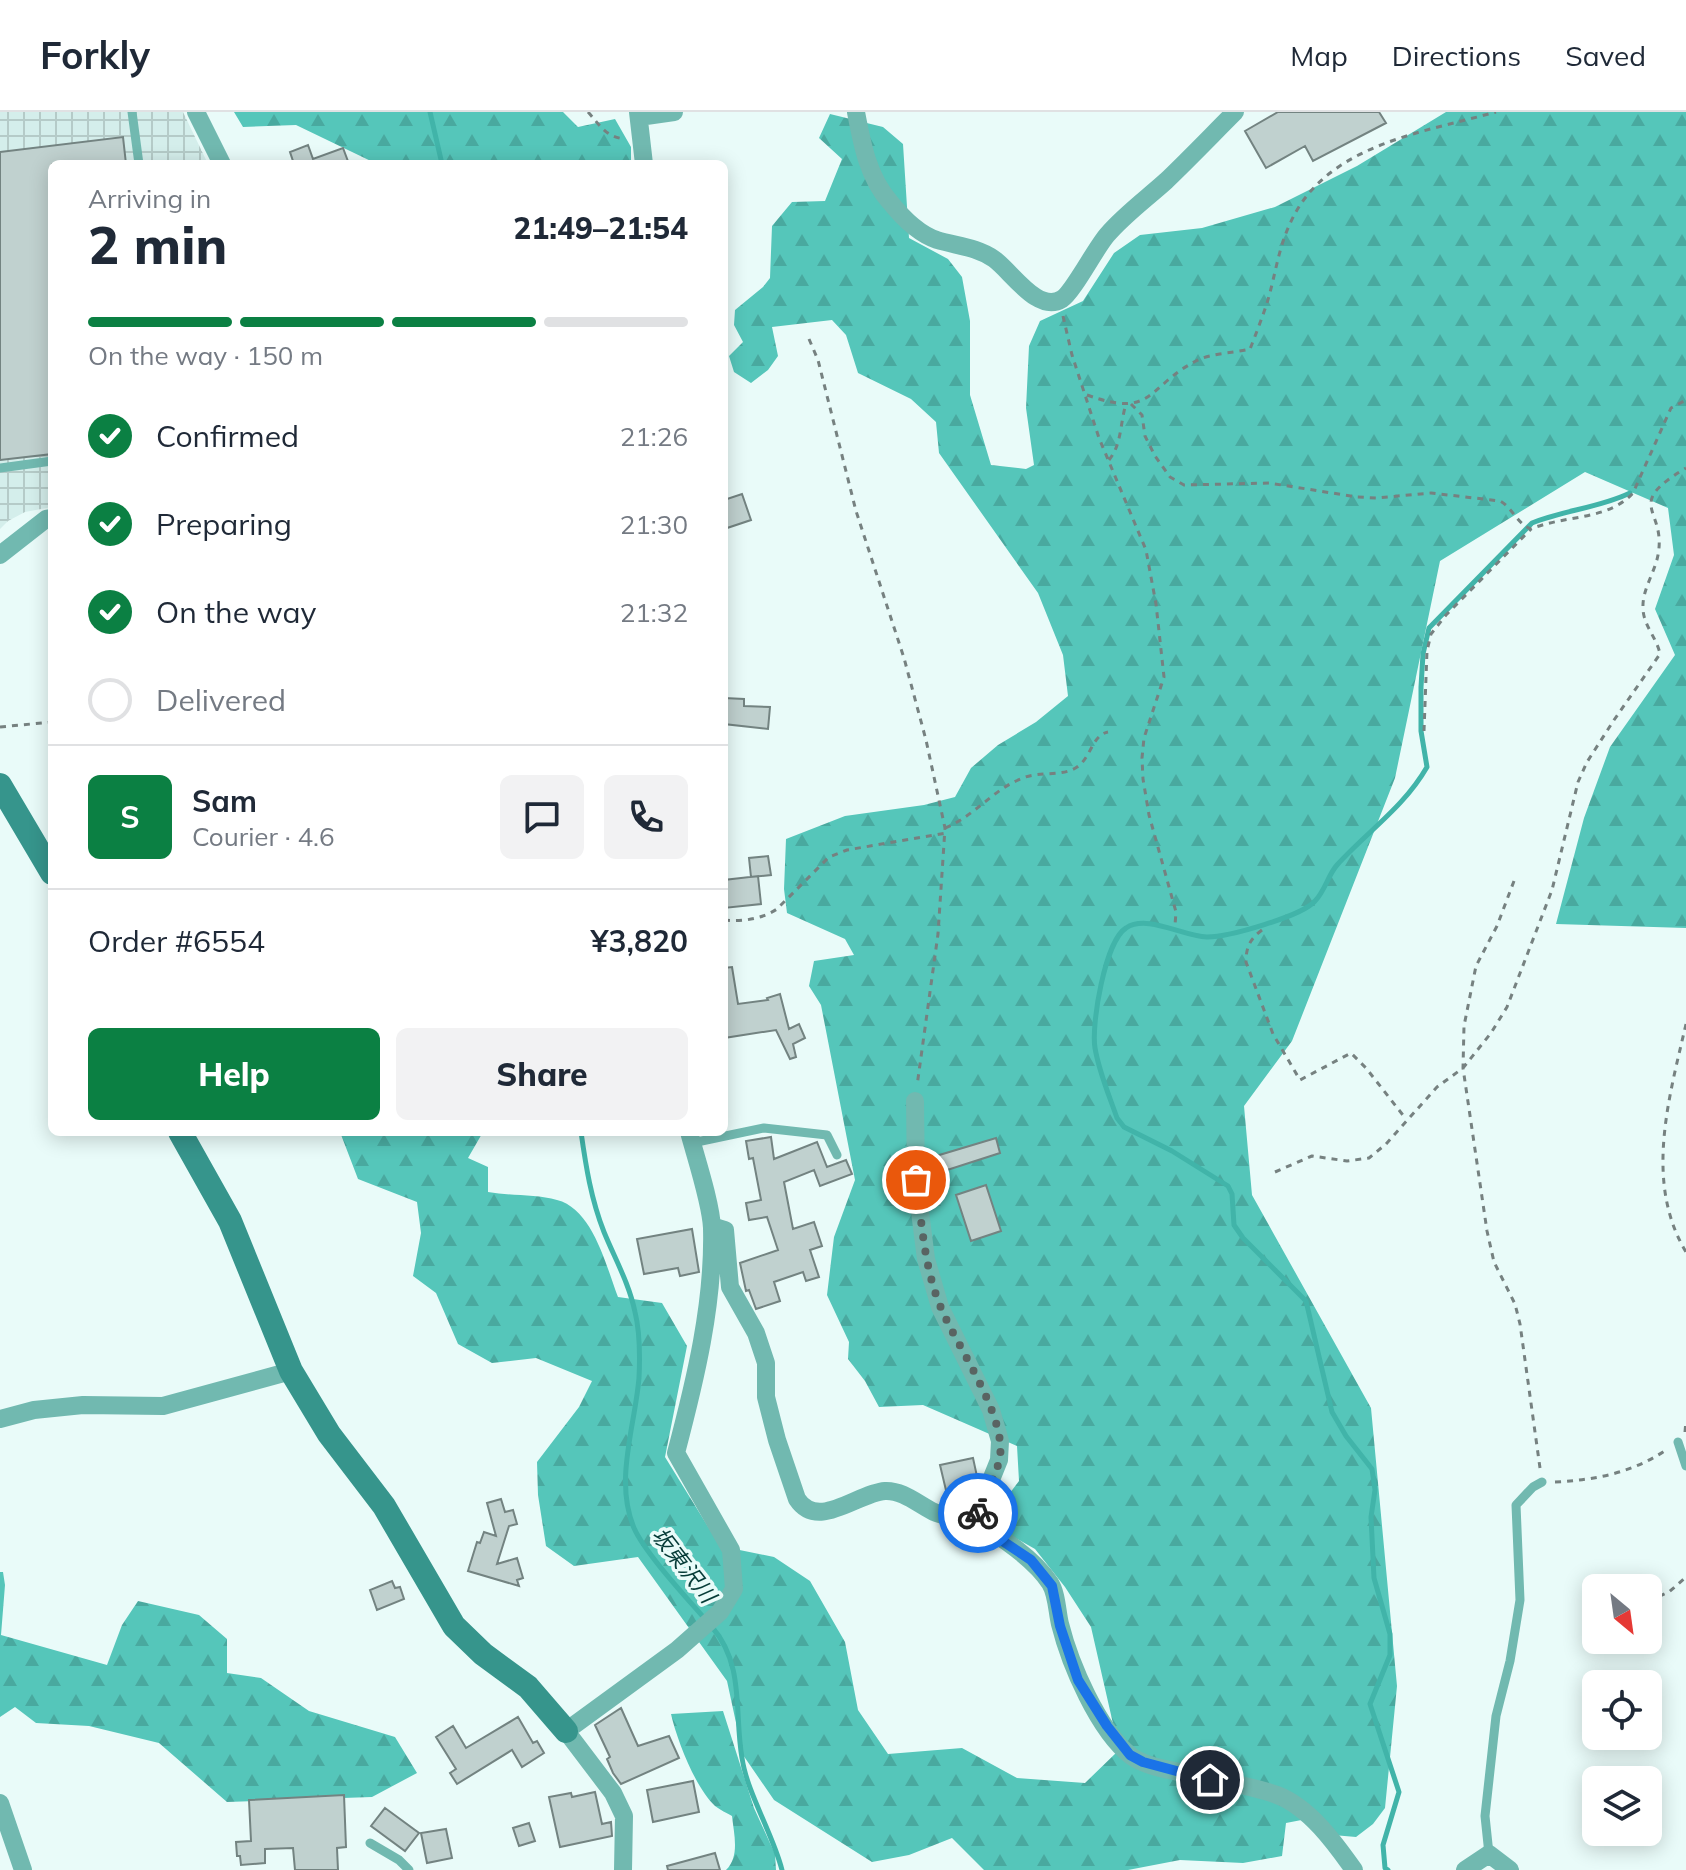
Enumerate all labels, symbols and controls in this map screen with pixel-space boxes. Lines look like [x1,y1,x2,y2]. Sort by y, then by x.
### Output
text: Forkly [40,31,150,79]
text: Map [1290,38,1348,73]
text: Directions [1392,38,1521,73]
text: Saved [1565,38,1646,73]
text: Arriving in [88,182,211,215]
text: 21:49–21:54 [513,209,688,247]
text: 2 min [88,212,227,277]
text: On the way · 150 m [88,339,323,372]
icon: check [88,414,132,458]
text: Confirmed [156,417,299,455]
text: 21:26 [620,420,688,453]
icon: check [88,502,132,546]
text: Preparing [156,505,292,543]
text: 21:30 [620,508,688,541]
icon: check [88,590,132,634]
text: On the way [156,593,316,631]
text: 21:32 [620,596,688,629]
text: Delivered [156,681,286,719]
button: chat [500,775,584,859]
button: phone [604,775,688,859]
text: Sam [192,782,257,820]
text: S [120,798,140,836]
text: Courier · 4.6 [192,820,335,853]
text: Order #6554 [88,922,265,960]
text: ¥3,820 [591,922,688,960]
button: Help [88,1028,380,1120]
button: Share [396,1028,688,1120]
pin [882,1146,950,1214]
icon: bag [894,1158,938,1202]
courier [938,1473,1018,1553]
icon: bike [956,1491,1000,1535]
water label: 坂東沢川 [646,1522,723,1610]
north arrow [1582,1574,1662,1654]
map controls [1582,1574,1662,1846]
button: locate [1582,1670,1662,1750]
pin [1176,1746,1244,1814]
icon: home [1188,1758,1232,1802]
button: layers [1582,1766,1662,1846]

